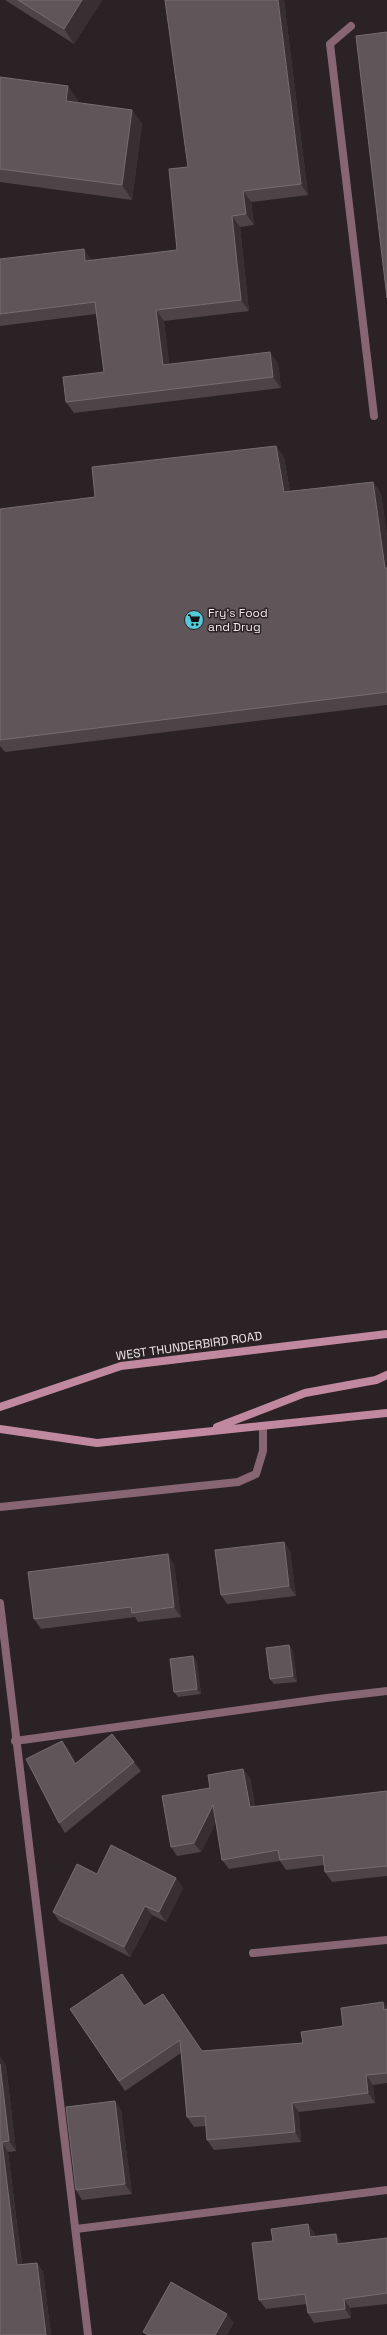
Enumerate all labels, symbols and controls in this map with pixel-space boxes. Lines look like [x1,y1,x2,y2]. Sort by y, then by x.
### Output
place label: Fry's Food and Drug [208,605,268,635]
supermarket icon: Fry's Food and Drug [183,609,205,631]
street label: WEST THUNDERBIRD ROAD [115,1328,263,1364]

